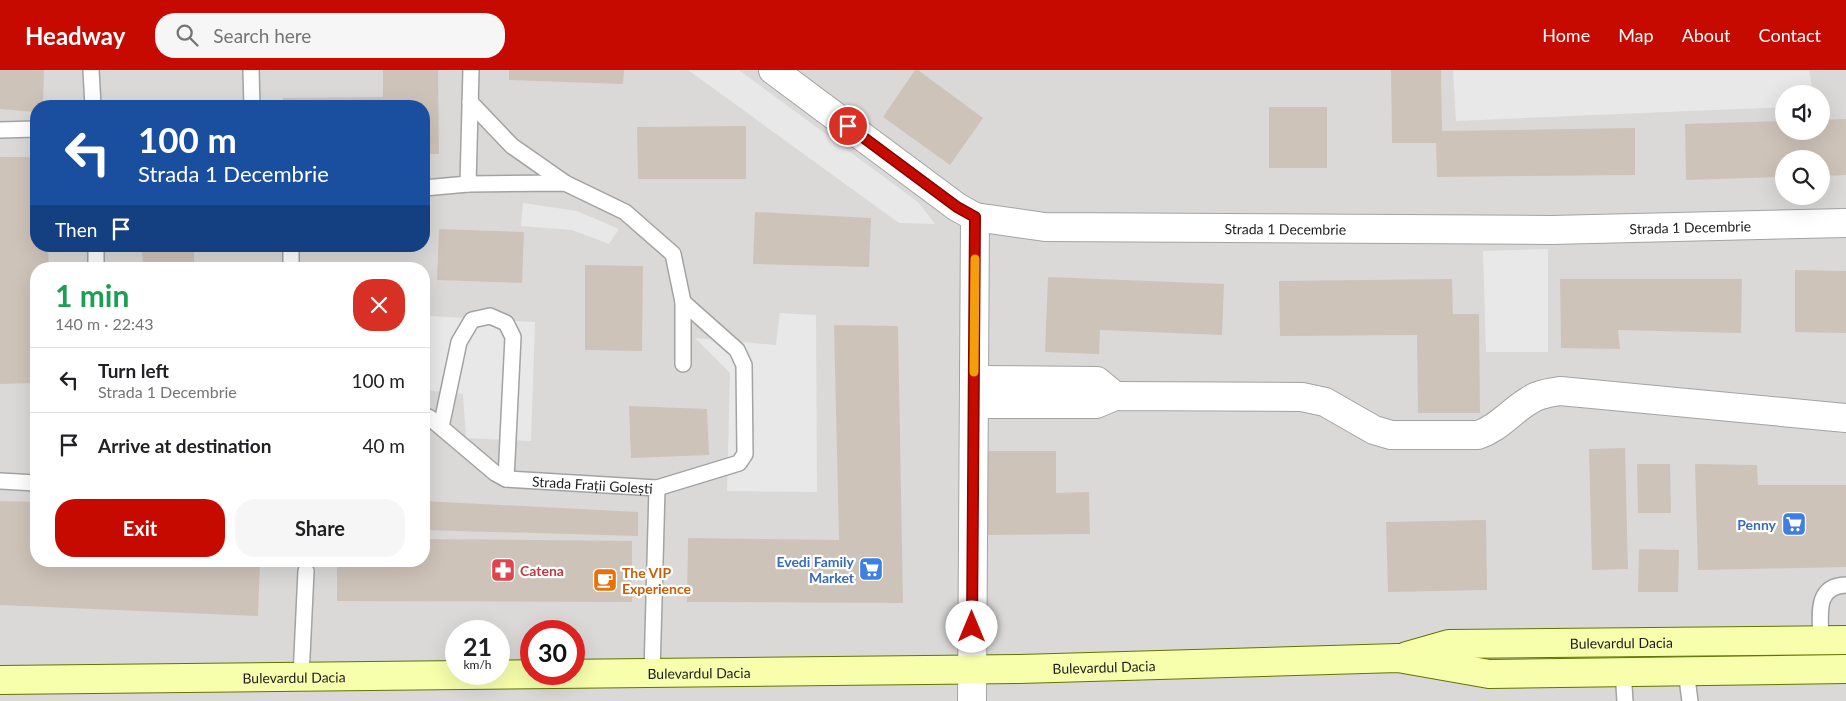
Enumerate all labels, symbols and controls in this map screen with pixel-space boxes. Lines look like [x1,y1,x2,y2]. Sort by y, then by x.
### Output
search box [155,13,505,58]
text: Headway [25,21,125,50]
icon: search [173,21,201,49]
text: Search here [213,24,311,47]
text: Home [1542,24,1590,46]
text: Map [1618,24,1654,46]
text: About [1682,24,1731,46]
text: Contact [1759,24,1821,46]
map controls [1775,85,1830,205]
button: sound [1775,85,1830,140]
pin [827,105,869,147]
icon: arrive [834,112,862,140]
text: 100 m [138,118,237,160]
icon: left [55,120,120,185]
button: search [1775,150,1830,205]
text: Strada 1 Decembrie [138,160,329,187]
icon: arrive [107,215,135,243]
street label: Strada 1 Decembrie [1629,217,1751,237]
text: Then [55,218,97,241]
street label: Strada 1 Decembrie [1224,220,1346,237]
text: 1 min [55,277,129,313]
button: close [353,279,405,331]
text: 140 m · 22:43 [55,314,154,333]
text: Turn left [98,359,169,382]
icon: left [55,366,83,394]
text: 100 m [351,369,405,392]
text: Strada 1 Decembrie [98,382,237,401]
icon: arrive [55,431,83,459]
text: Arrive at destination [98,434,271,457]
text: 40 m [362,434,405,457]
street label: Strada Frații Golești [532,472,653,496]
button: Exit [55,499,225,557]
button: Share [235,499,405,557]
supermarket icon: Penny [1781,511,1807,537]
place label: Penny [1737,516,1777,533]
place label: Evedi Family Market [776,553,855,586]
supermarket icon: Evedi Family Market [858,556,884,582]
pharmacy icon: Catena [490,557,516,583]
place label: Catena [520,562,564,579]
place label: The VIP Experience [622,564,692,597]
cafe icon: The VIP Experience [592,567,618,593]
position arrow [945,600,997,652]
speed limit sign: 30 [520,620,585,685]
text: 21 [463,631,492,661]
street label: Bulevardul Dacia [1570,633,1673,651]
text: km/h [463,657,492,672]
street label: Bulevardul Dacia [1052,657,1156,677]
street label: Bulevardul Dacia [647,663,751,682]
street label: Bulevardul Dacia [242,668,346,686]

